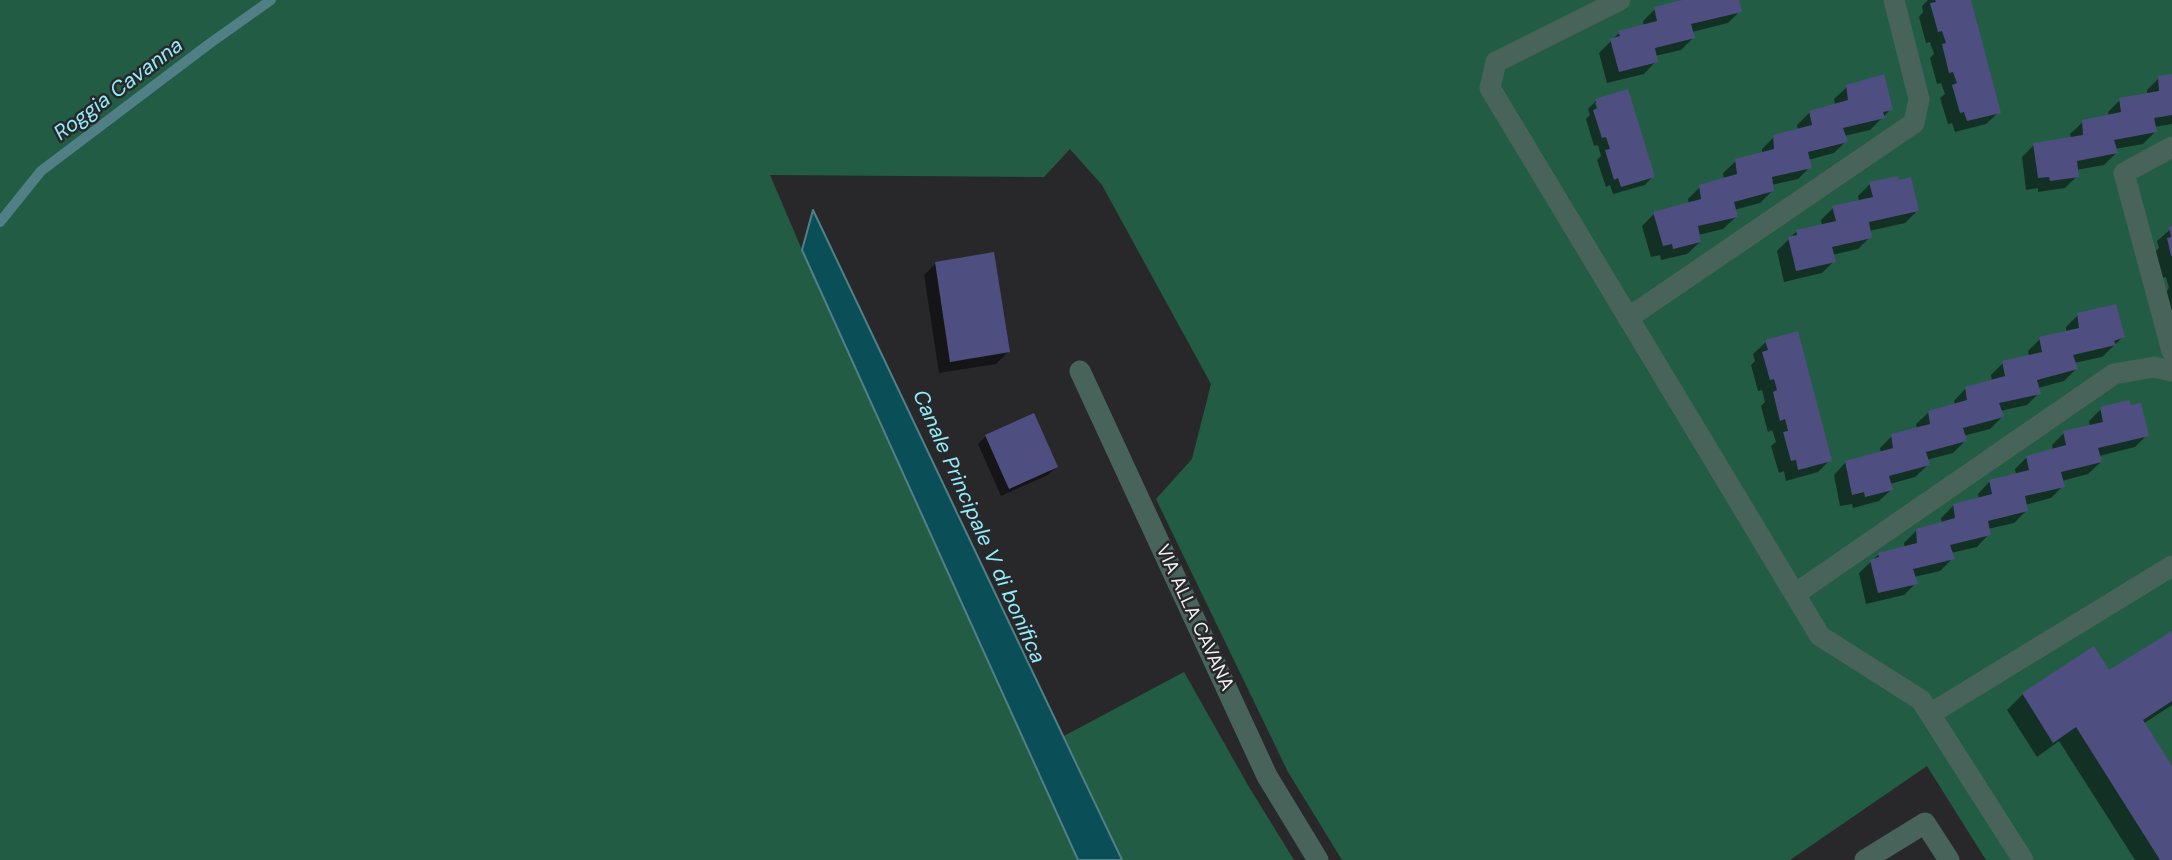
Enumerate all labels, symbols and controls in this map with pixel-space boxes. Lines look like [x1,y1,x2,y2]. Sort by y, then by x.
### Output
water label: Roggia Cavanna [50,33,188,147]
water label: Canale Principale V di bonifica [906,386,1050,668]
street label: VIA ALLA CAVANA [1150,541,1238,695]

